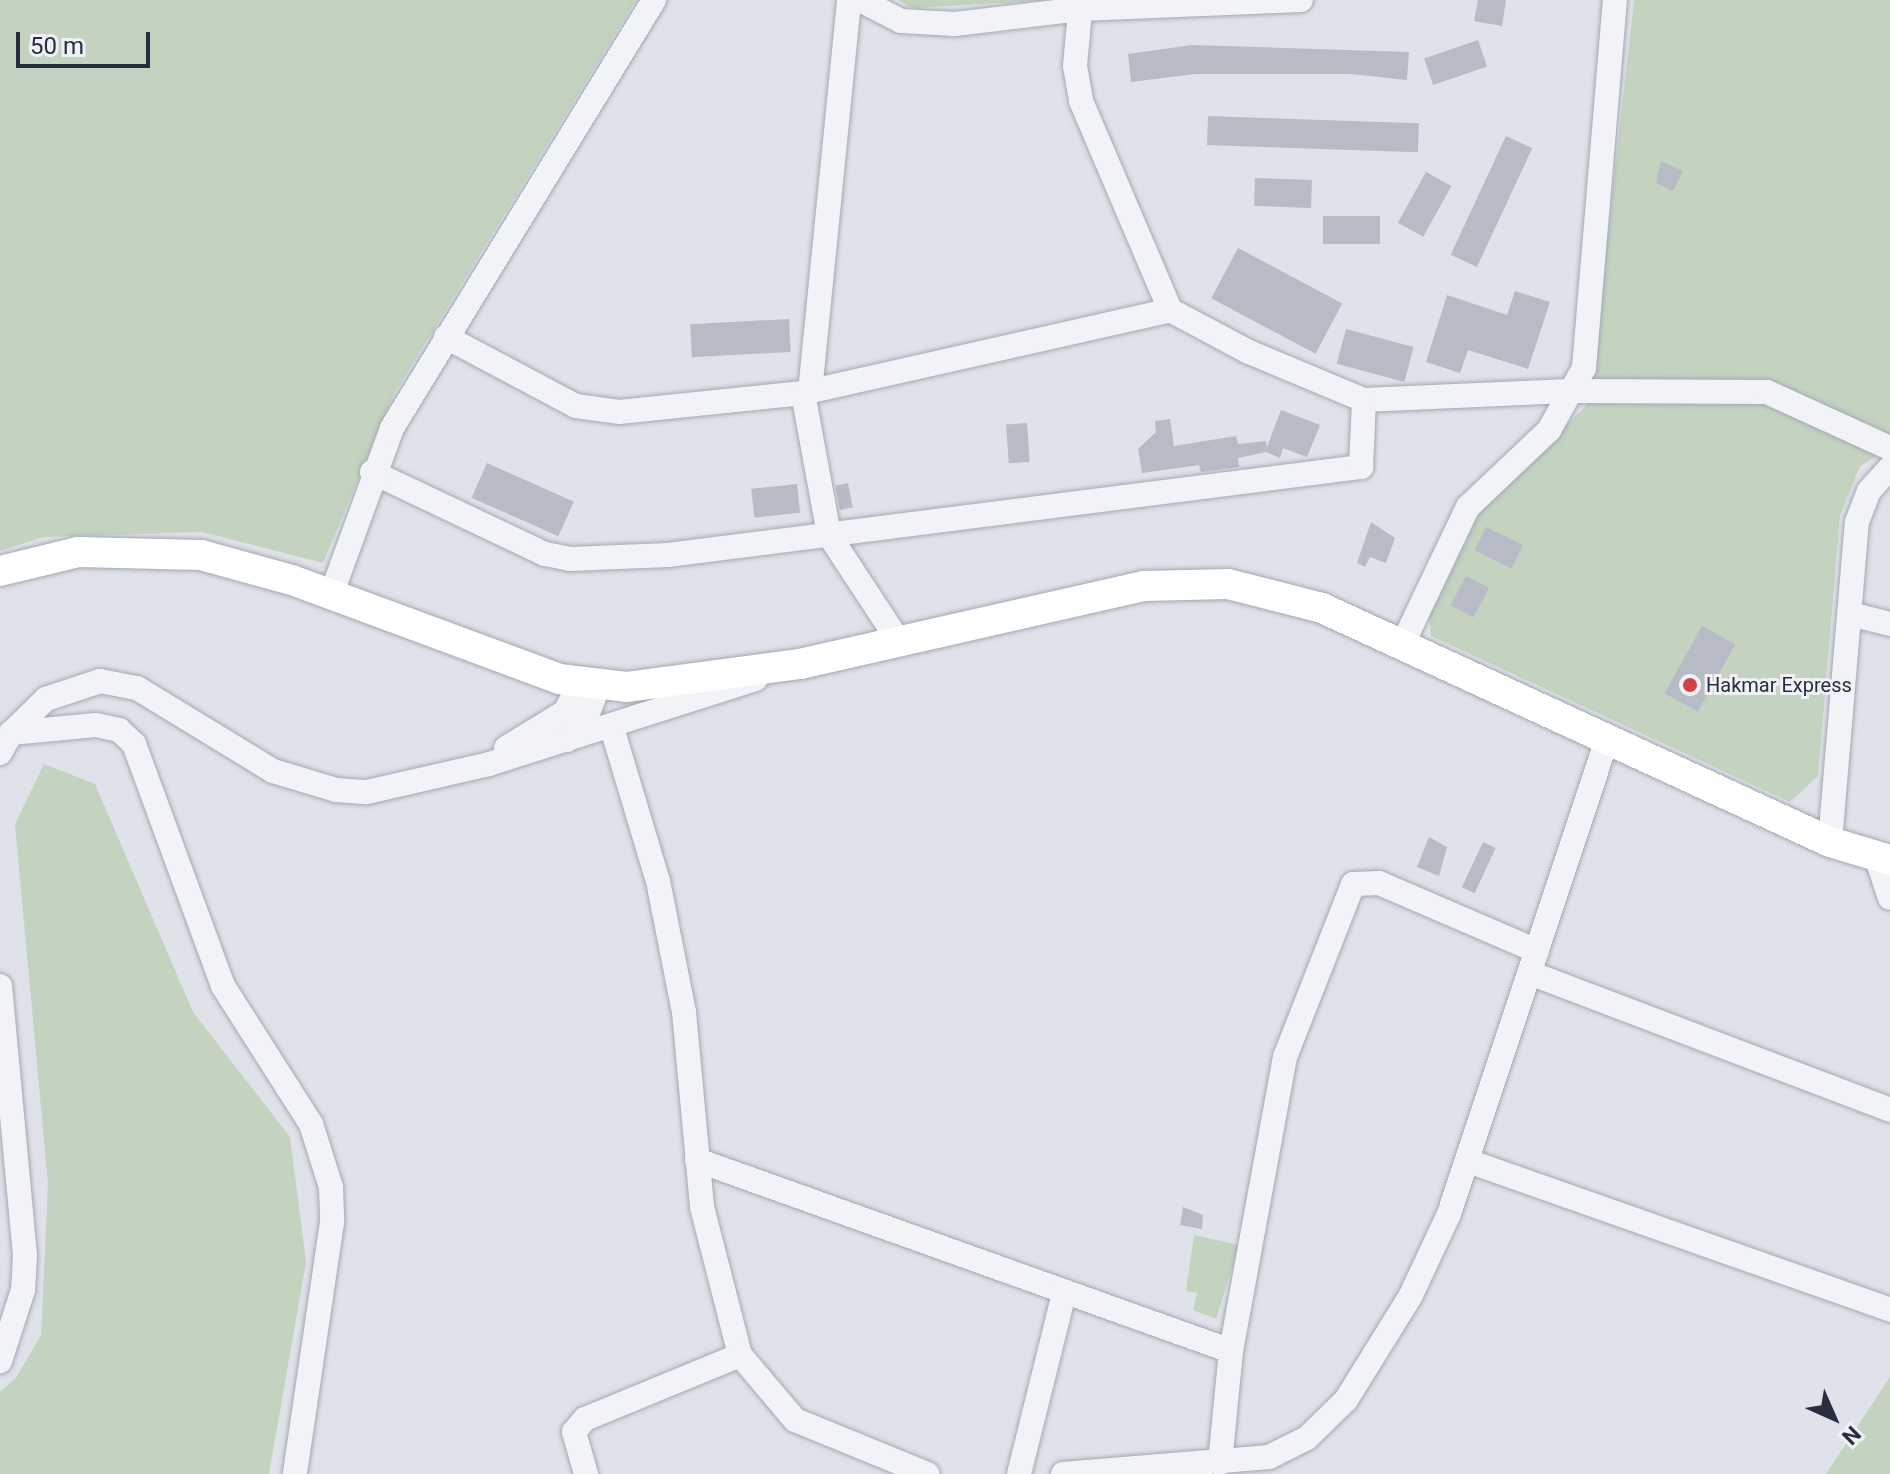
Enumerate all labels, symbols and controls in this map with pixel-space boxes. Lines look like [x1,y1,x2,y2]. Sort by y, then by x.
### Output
scale bar [20,16,154,66]
text: 50 m [30,32,84,60]
place label: Hakmar Express [1706,673,1852,697]
marker: Hakmar Express [1681,676,1699,694]
north arrow [1794,1378,1874,1458]
text: N [1837,1421,1866,1450]

